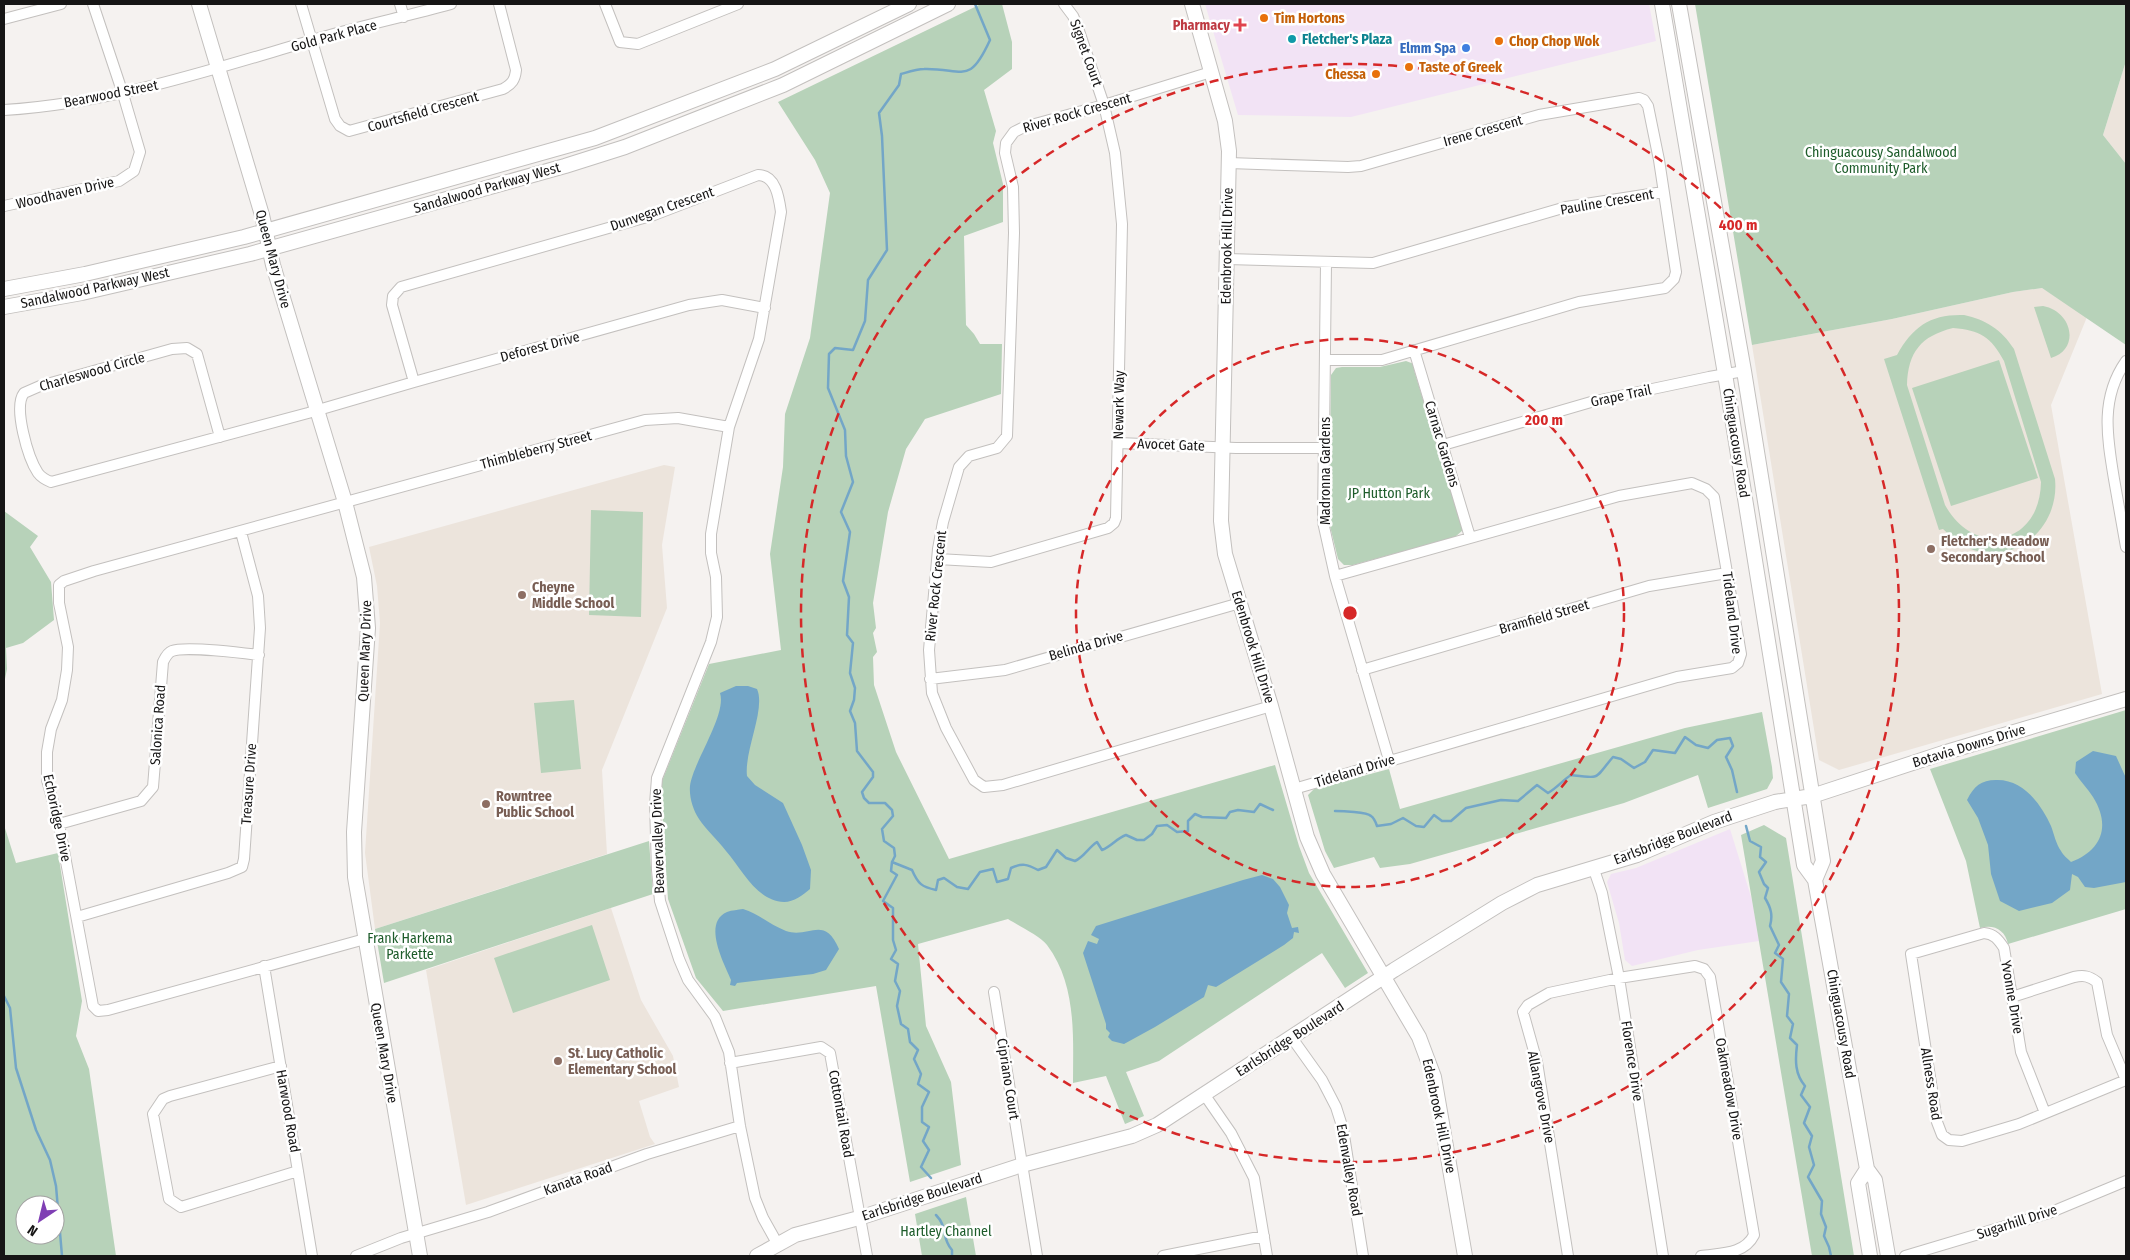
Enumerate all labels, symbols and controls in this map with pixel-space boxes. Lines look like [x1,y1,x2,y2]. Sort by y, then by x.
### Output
place label: Tim Hortons [1274,10,1345,27]
marker: Tim Hortons [1258,12,1270,24]
street label: Gold Park Place [289,16,379,56]
street label: Signet Court [1066,17,1106,89]
place label: Pharmacy [1173,17,1230,34]
marker: Pharmacy [1234,19,1246,31]
place label: Fletcher's Plaza [1302,31,1392,48]
marker: Fletcher's Plaza [1286,33,1298,45]
place label: Chop Chop Wok [1509,33,1600,50]
marker: Chop Chop Wok [1493,35,1505,47]
place label: Elmm Spa [1400,40,1456,57]
marker: Elmm Spa [1460,42,1472,54]
place label: Taste of Greek [1419,59,1503,76]
marker: Taste of Greek [1403,61,1415,73]
place label: Chessa [1325,66,1366,83]
marker: Chessa [1370,68,1382,80]
street label: Bearwood Street [63,76,160,111]
street label: Courtsfield Crescent [366,88,481,136]
street label: River Rock Crescent [1021,89,1134,137]
street label: Irene Crescent [1441,111,1525,150]
park label: Chinguacousy Sandalwood Community Park [1805,144,1957,177]
street label: Sandalwood Parkway West [412,159,563,217]
street label: Woodhaven Drive [14,173,116,213]
street label: Dunvegan Crescent [608,183,716,235]
street label: Pauline Crescent [1559,185,1655,219]
street label: Edenbrook Hill Drive [1217,187,1237,305]
street label: Queen Mary Drive [252,208,294,310]
text: 400 m [1719,216,1757,234]
street label: Sandalwood Parkway West [19,264,171,312]
street label: Deforest Drive [498,328,582,366]
street label: Charleswood Circle [37,349,147,395]
street label: Newark Way [1110,370,1128,440]
street label: Grape Trail [1589,381,1653,411]
street label: Chinguacousy Road [1719,387,1753,499]
street label: Carnac Gardens [1421,399,1463,489]
text: 200 m [1524,411,1563,429]
street label: Madronna Gardens [1317,417,1334,525]
street label: Thimbleberry Street [479,427,594,473]
street label: Avocet Gate [1137,435,1205,455]
park label: JP Hutton Park [1348,485,1431,502]
street label: River Rock Crescent [922,529,950,643]
place label: Fletcher's Meadow Secondary School [1941,533,2050,566]
marker: Fletcher's Meadow Secondary School [1925,543,1937,555]
street label: Tideland Drive [1719,571,1745,655]
place label: Cheyne Middle School [532,579,614,612]
marker: Cheyne Middle School [516,589,528,601]
street label: Edenbrook Hill Drive [1228,589,1278,705]
street label: Bramfield Street [1497,596,1591,638]
street label: Queen Mary Drive [355,600,375,702]
centre of rings [1341,604,1359,622]
street label: Belinda Drive [1047,627,1125,665]
street label: Salonica Road [147,684,169,766]
street label: Botavia Downs Drive [1911,721,2028,771]
street label: Treasure Drive [238,743,260,825]
street label: Tideland Drive [1313,751,1397,791]
street label: Echoridge Drive [39,773,75,863]
place label: Rowntree Public School [496,788,574,821]
street label: Beavervalley Drive [648,788,668,894]
marker: Rowntree Public School [480,798,492,810]
street label: Earlsbridge Boulevard [1611,808,1735,868]
park label: Frank Harkema Parkette [367,930,453,963]
street label: Yvonne Drive [1997,959,2027,1035]
street label: Chinguacousy Road [1823,968,1859,1080]
street label: Earlsbridge Boulevard [1233,998,1347,1080]
street label: Queen Mary Drive [367,1002,401,1105]
street label: Florence Drive [1617,1019,1647,1103]
street label: Cipriano Court [993,1037,1023,1121]
street label: Oakmeadow Drive [1712,1037,1746,1141]
place label: St. Lucy Catholic Elementary School [568,1045,677,1078]
street label: Allness Road [1917,1047,1945,1121]
street label: Allangrove Drive [1524,1050,1558,1145]
marker: St. Lucy Catholic Elementary School [552,1055,564,1067]
street label: Edenbrook Hill Drive [1419,1057,1459,1175]
street label: Harwood Road [272,1068,304,1154]
street label: Cottontail Road [825,1069,857,1159]
street label: Edenvalley Road [1333,1122,1365,1218]
street label: Kanata Road [541,1159,615,1199]
street label: Earlsbridge Boulevard [860,1170,984,1224]
north arrow [15,1195,65,1245]
street label: Sugarhill Drive [1975,1201,2059,1243]
text: N [25,1221,41,1240]
park label: Hartley Channel [900,1223,992,1240]

